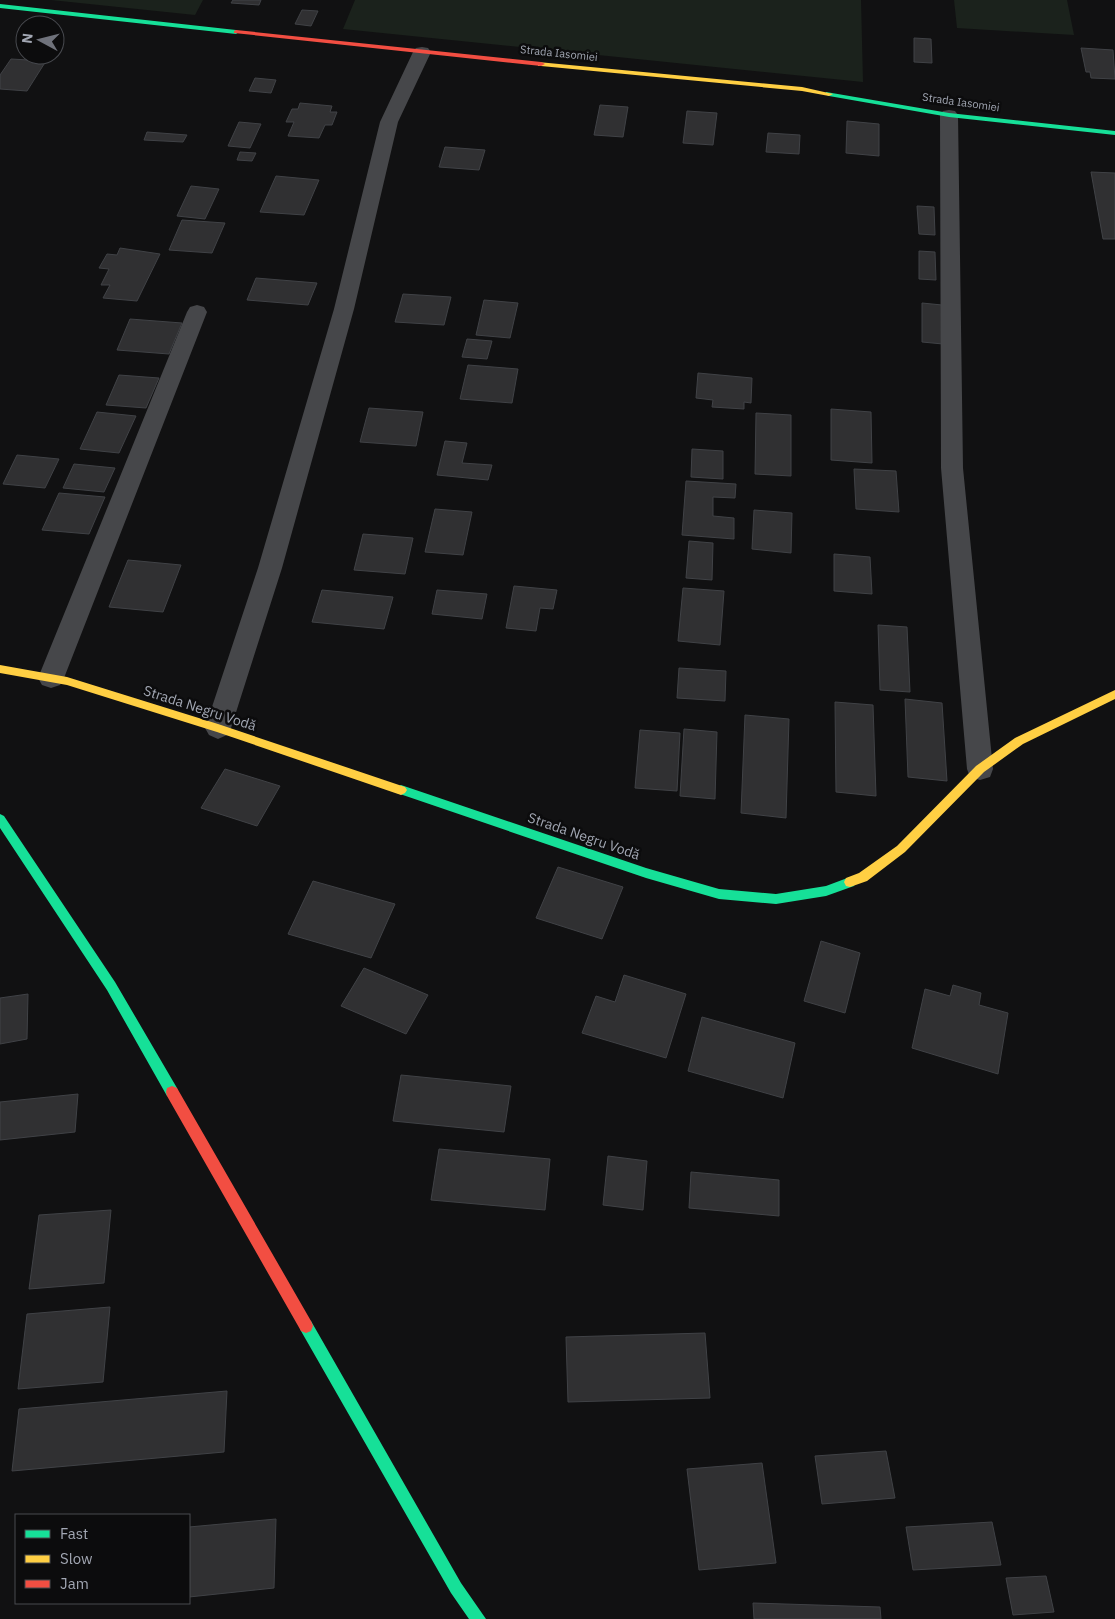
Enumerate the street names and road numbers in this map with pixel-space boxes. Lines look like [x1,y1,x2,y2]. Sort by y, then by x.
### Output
street label: Strada Iasomiei [520,42,598,64]
street label: Strada Iasomiei [921,90,1001,114]
street label: Strada Negru Vodă [141,681,259,735]
street label: Strada Negru Vodă [526,808,643,864]

